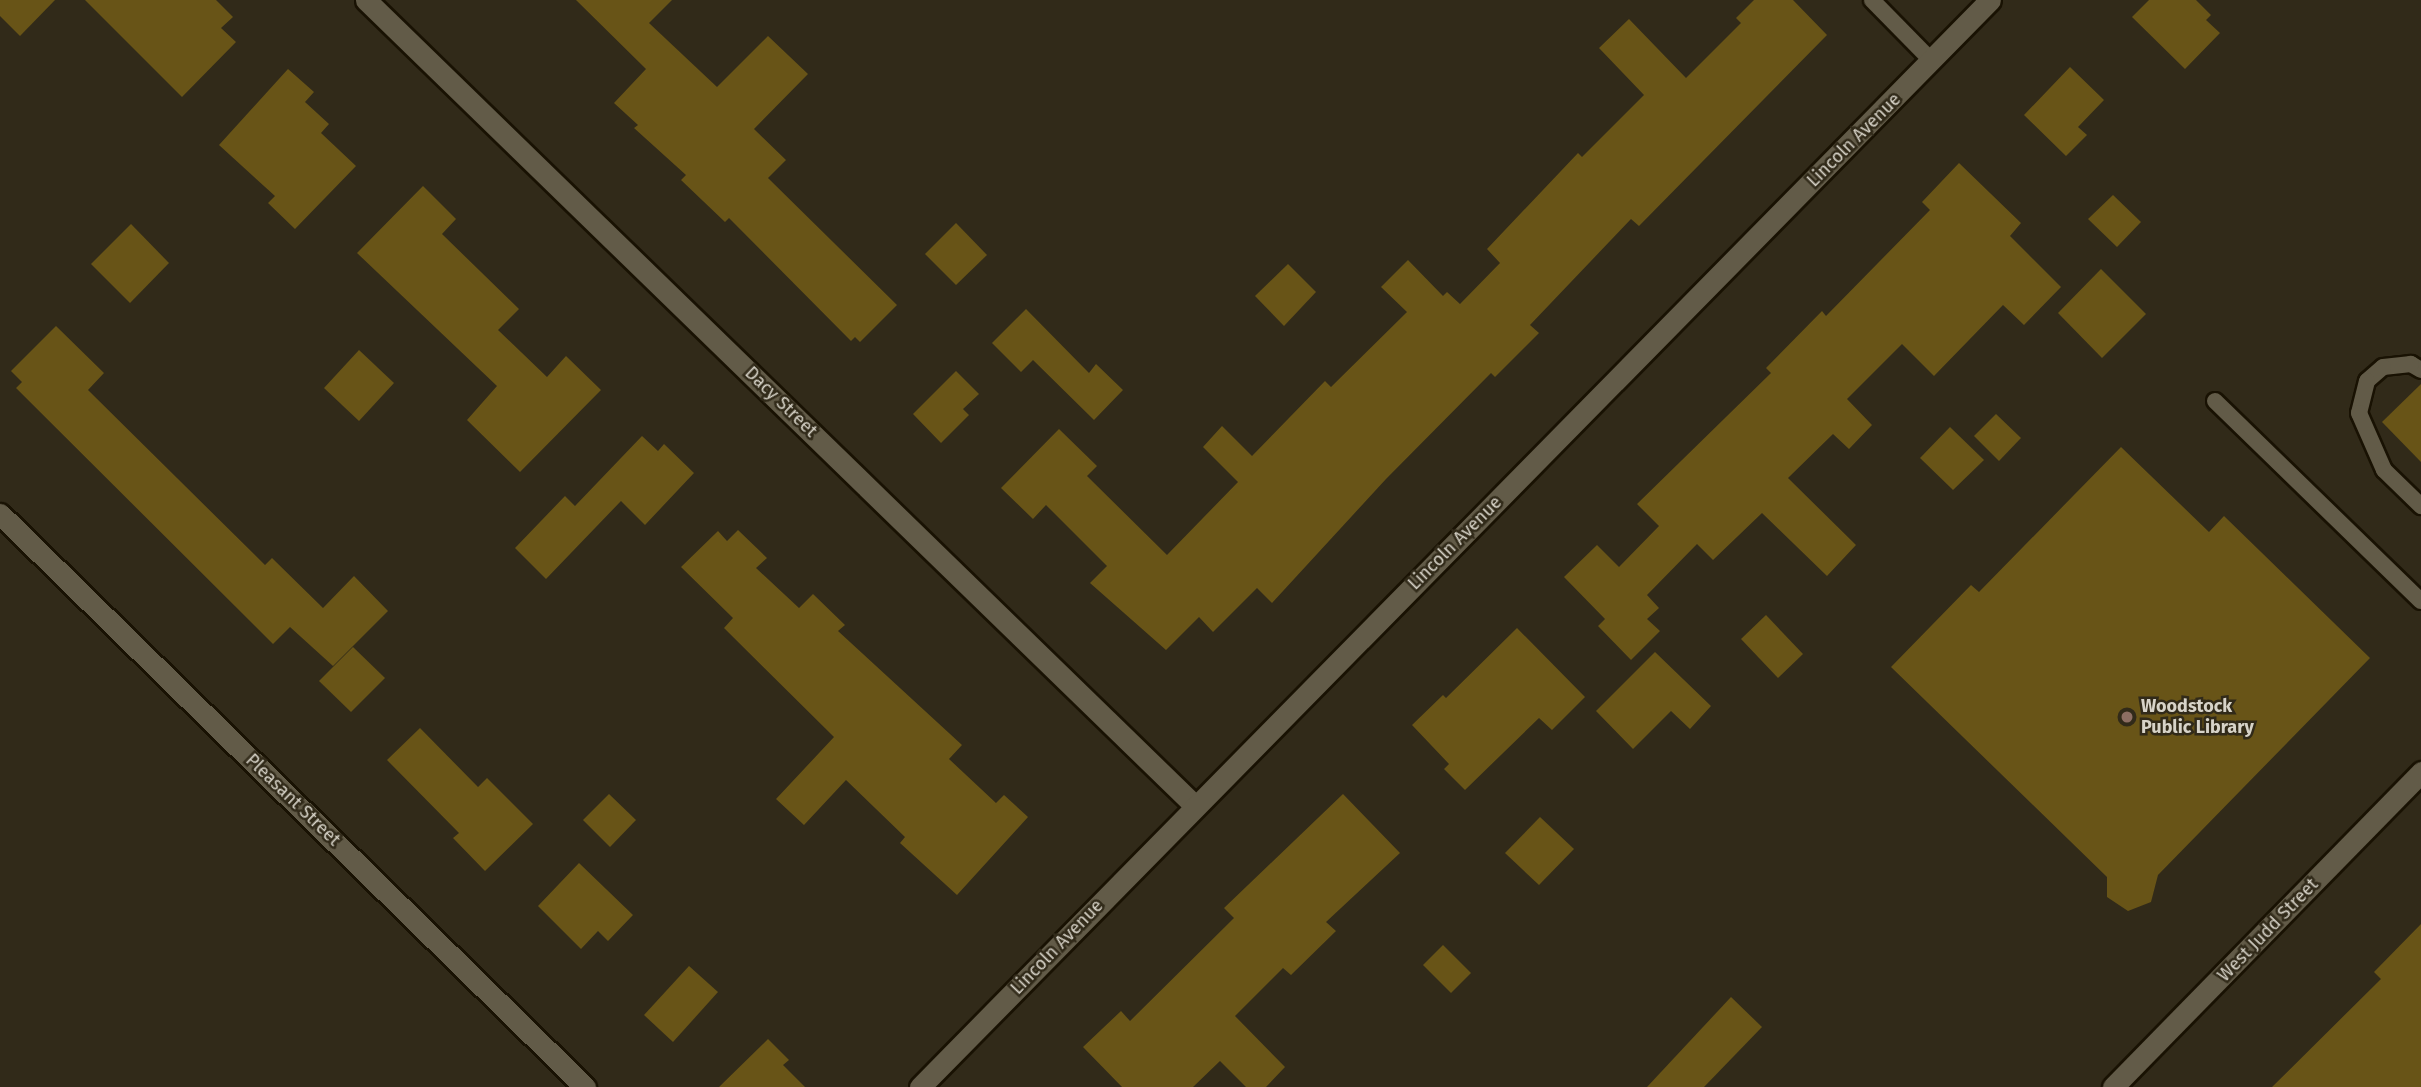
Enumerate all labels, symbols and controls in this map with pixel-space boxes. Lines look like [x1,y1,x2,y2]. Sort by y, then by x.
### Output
street label: Lincoln Avenue [1803,89,1905,191]
street label: Dacy Street [740,362,822,442]
street label: Lincoln Avenue [1404,492,1506,594]
place label: Woodstock Public Library [2141,696,2254,738]
marker: Woodstock Public Library [2119,709,2135,725]
street label: Pleasant Street [241,749,345,851]
street label: West Judd Street [2213,874,2323,986]
street label: Lincoln Avenue [1006,895,1108,999]

